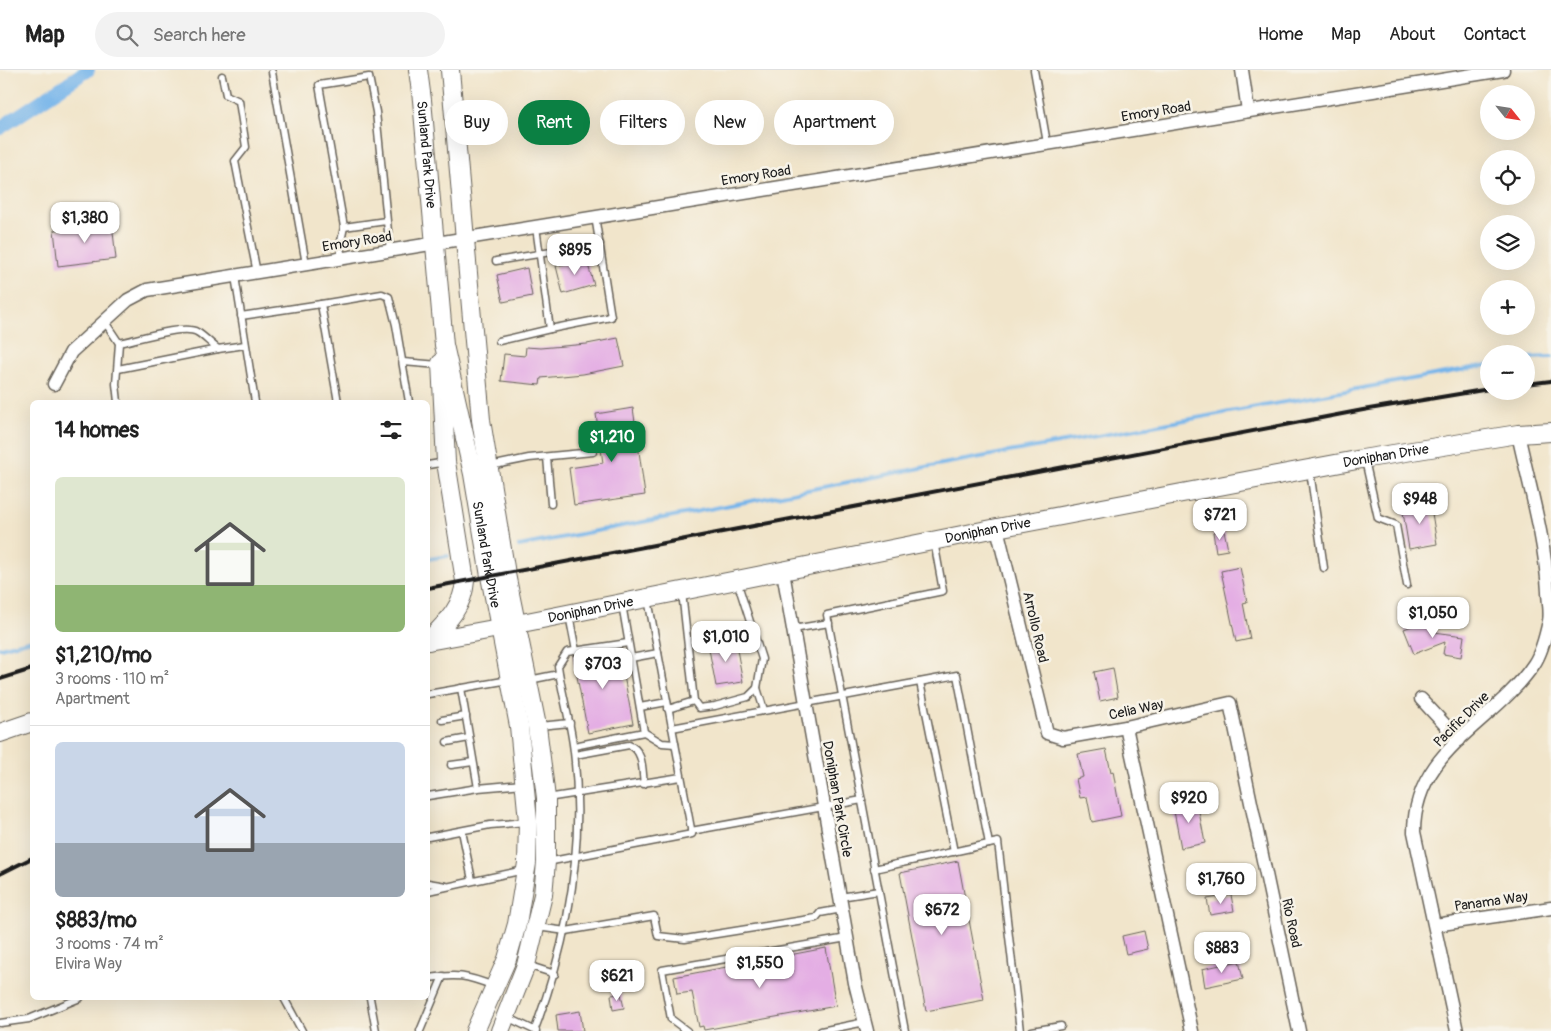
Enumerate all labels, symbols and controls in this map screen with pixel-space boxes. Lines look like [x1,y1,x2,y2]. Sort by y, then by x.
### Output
search box [95,12,445,57]
text: Map [25,20,65,49]
icon: search [113,21,141,49]
text: Search here [153,23,246,47]
text: Home [1258,23,1303,46]
text: Map [1331,23,1361,46]
text: About [1389,23,1435,46]
text: Contact [1463,23,1526,46]
north arrow [1480,85,1535,140]
map controls [1480,85,1535,400]
street label: Emory Road [1120,98,1192,125]
street label: Sunland Park Drive [413,100,440,209]
chip: Buy [445,100,508,145]
chip: Rent [518,100,590,145]
chip: Filters [600,100,685,145]
chip: New [695,100,764,145]
chip: Apartment [774,100,894,145]
button: locate [1480,150,1535,205]
street label: Emory Road [720,162,792,189]
pin: $1,380 [44,202,126,244]
text: $1,380 [62,208,108,228]
button: layers [1480,215,1535,270]
street label: Emory Road [321,228,393,255]
pin: $895 [545,234,605,276]
text: $895 [558,240,592,260]
button: + [1480,280,1535,335]
button: − [1480,345,1535,400]
icon: filters [377,416,405,444]
text: 14 homes [55,417,139,444]
pin: $1,210 [571,420,653,463]
text: $1,210 [589,427,635,447]
street label: Doniphan Drive [1341,440,1430,471]
pin: $948 [1390,482,1450,525]
text: $948 [1403,489,1437,509]
pin: $721 [1190,498,1250,541]
street label: Sunland Park Drive [469,500,504,609]
text: $721 [1204,505,1236,525]
icon: home [185,509,275,599]
street label: Doniphan Drive [944,514,1032,547]
street label: Arrollo Road [1019,590,1052,664]
street label: Doniphan Drive [546,593,635,627]
pin: $1,050 [1392,596,1474,639]
text: $1,050 [1408,603,1458,623]
pin: $1,010 [685,620,767,663]
text: $1,010 [702,627,750,647]
text: $1,210/mo [55,642,152,669]
pin: $703 [573,648,633,690]
text: $703 [585,654,622,674]
text: 3 rooms · 110 m² [55,669,169,689]
street label: Pacific Drive [1430,688,1493,751]
text: Apartment [55,689,130,709]
street label: Celia Way [1107,695,1165,724]
street label: Doniphan Park Circle [819,740,856,859]
icon: home [185,775,275,865]
pin: $920 [1159,782,1219,824]
text: $920 [1171,788,1207,808]
pin: $1,760 [1180,862,1262,905]
text: $1,760 [1197,869,1245,889]
street label: Panama Way [1453,888,1529,915]
pin: $672 [912,894,972,936]
street label: Rio Road [1278,897,1305,950]
text: $672 [924,900,960,920]
text: $883/mo [55,907,137,934]
pin: $883 [1192,932,1252,974]
text: 3 rooms · 74 m² [55,934,164,954]
text: $883 [1205,938,1239,958]
pin: $1,550 [719,946,801,989]
text: $1,550 [736,953,784,973]
text: Elvira Way [55,954,122,974]
pin: $621 [587,960,647,1002]
text: $621 [600,966,634,986]

